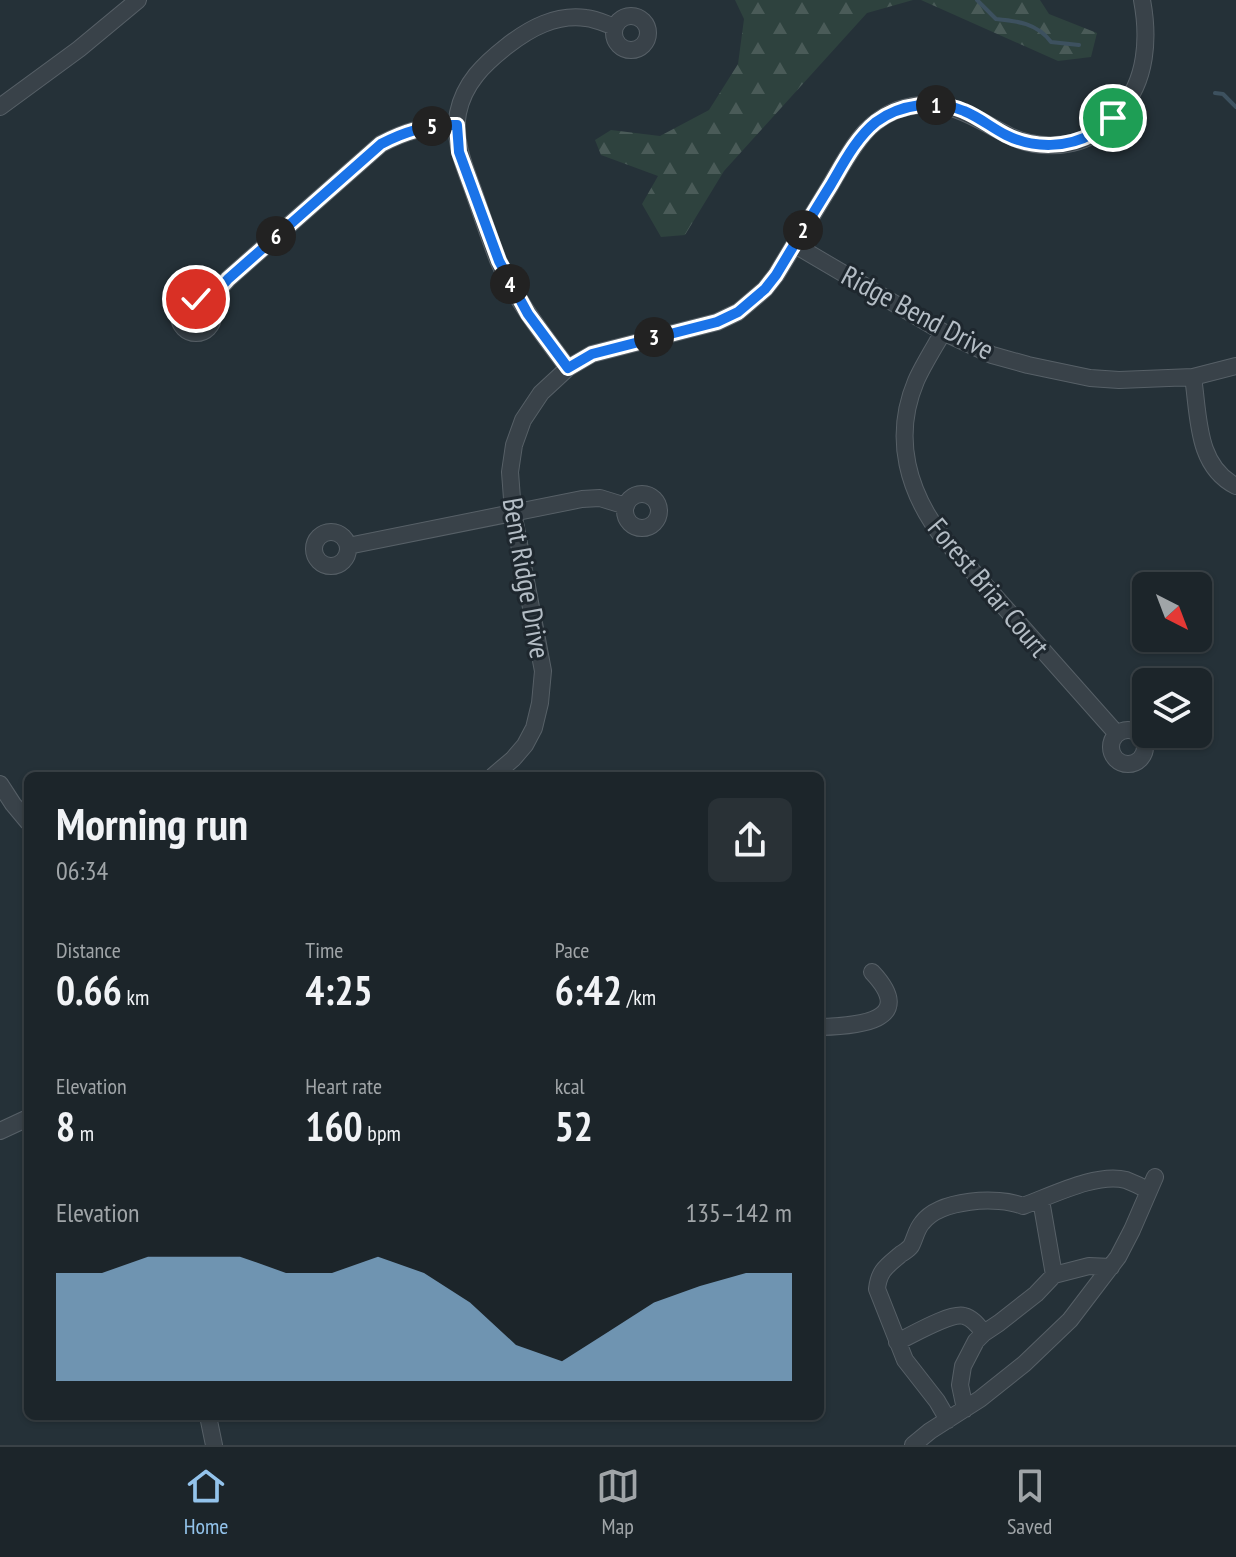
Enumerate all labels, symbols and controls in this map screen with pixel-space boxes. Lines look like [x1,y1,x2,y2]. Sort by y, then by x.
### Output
pin [1079,84,1147,152]
pin: 1 [916,85,956,125]
text: 1 [931,91,941,119]
icon: arrive [1091,96,1135,140]
pin: 5 [412,106,452,146]
text: 5 [427,112,437,140]
pin: 2 [783,210,823,250]
pin: 6 [256,216,296,256]
text: 2 [798,216,808,244]
text: 6 [271,222,281,250]
street label: Ridge Bend Drive [835,256,1001,368]
pin: 4 [490,264,530,304]
pin [162,265,230,333]
text: 4 [505,270,515,298]
icon: check [174,277,218,321]
pin: 3 [634,317,674,357]
text: 3 [649,323,659,351]
street label: Bent Ridge Drive [495,495,559,661]
street label: Forest Briar Court [920,510,1058,664]
north arrow [1132,572,1212,652]
map controls [1132,572,1212,748]
button: layers [1132,668,1212,748]
text: Morning run [56,795,248,852]
button: share [708,798,792,882]
text: 06:34 [56,854,108,887]
text: Distance [56,936,121,964]
text: Time [305,936,343,964]
text: Pace [555,936,589,964]
text: 0.66 [56,964,122,1016]
text: 4:25 [305,964,373,1016]
text: 6:42 [555,964,622,1016]
text: km [122,983,149,1011]
text: /km [622,983,656,1011]
text: Elevation [56,1072,127,1100]
text: Heart rate [305,1072,382,1100]
text: kcal [555,1072,585,1100]
text: 8 [56,1100,75,1152]
text: 160 [305,1100,363,1152]
text: 52 [555,1100,593,1152]
text: m [75,1119,94,1147]
text: bpm [363,1119,401,1147]
text: Elevation [56,1196,139,1229]
text: 135–142 m [686,1196,792,1229]
tab: Home [184,1464,228,1540]
tab: Map [596,1464,640,1540]
tab: Saved [1007,1464,1052,1540]

